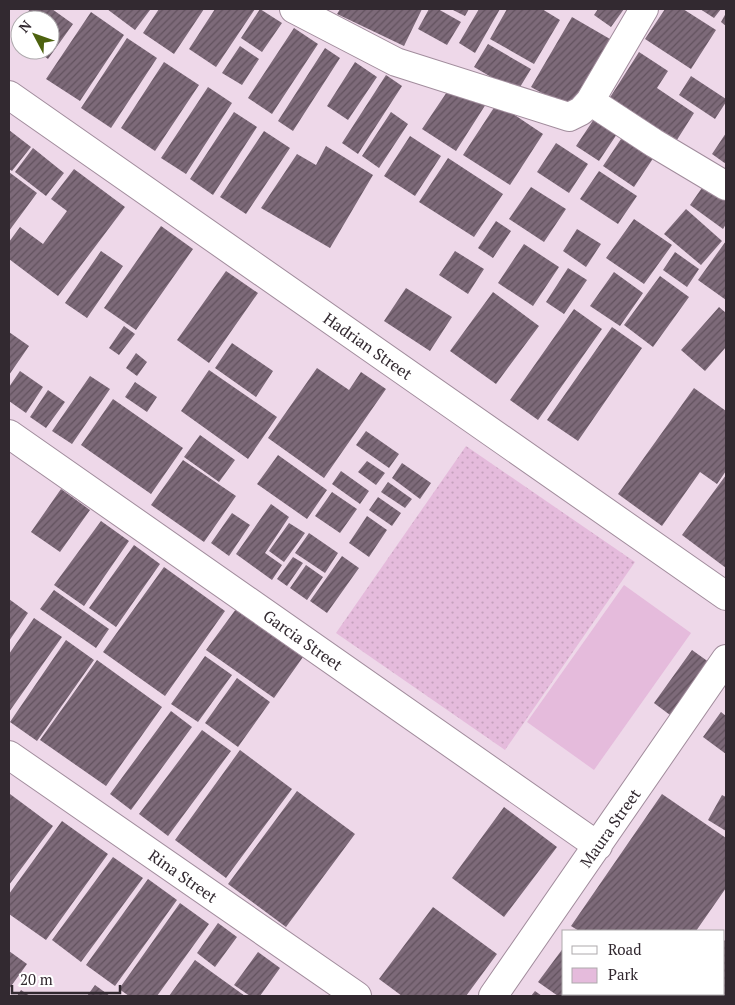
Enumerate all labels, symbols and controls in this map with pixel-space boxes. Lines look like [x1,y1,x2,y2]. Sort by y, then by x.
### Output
north arrow [10,10,60,60]
text: N [14,16,36,36]
street label: Hadrian Street [319,307,417,385]
street label: Garcia Street [259,605,347,675]
street label: Maura Street [575,784,645,872]
street label: Rina Street [144,844,222,908]
legend [562,930,725,995]
text: Road [608,939,641,959]
scale bar [12,962,120,994]
text: Park [608,964,638,984]
text: 20 m [20,969,53,989]

